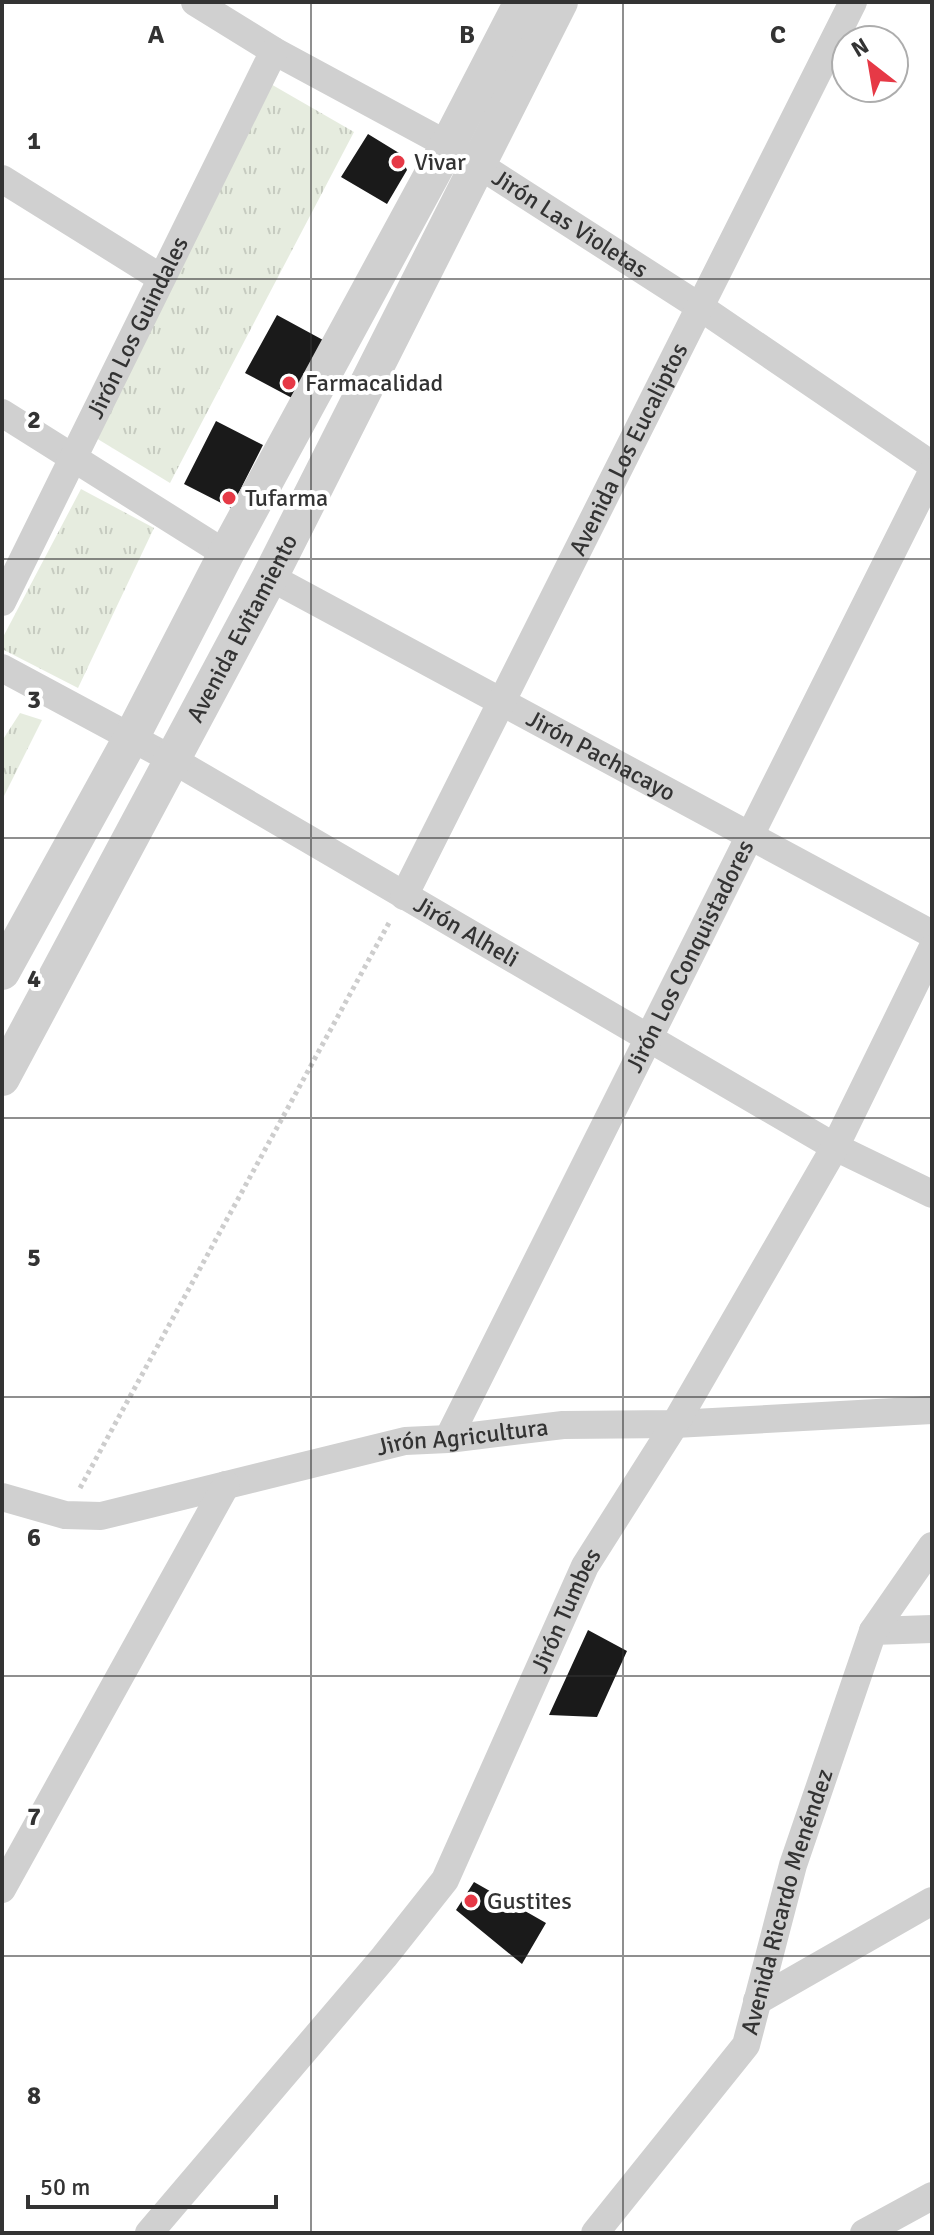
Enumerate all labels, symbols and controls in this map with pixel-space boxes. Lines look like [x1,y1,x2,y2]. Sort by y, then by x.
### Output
text: A [148,19,165,51]
text: B [459,19,475,51]
text: C [770,19,786,51]
north arrow [830,24,910,104]
text: N [846,32,873,63]
text: 1 [27,125,41,157]
place label: Vivar [414,147,466,177]
marker: Vivar [389,153,407,171]
street label: Jirón Las Violetas [487,162,654,285]
street label: Jirón Los Guindales [80,232,195,424]
street label: Avenida Los Eucaliptos [562,338,694,561]
place label: Farmacalidad [305,368,443,398]
marker: Farmacalidad [280,374,298,392]
text: 2 [27,404,41,436]
place label: Tufarma [245,483,328,513]
marker: Tufarma [220,489,238,507]
street label: Avenida Evitamiento [180,529,304,728]
text: 3 [27,684,41,716]
street label: Jirón Pachacayo [521,703,681,808]
street label: Jirón Los Conquistadores [619,835,760,1077]
street label: Jirón Alheli [408,889,524,974]
text: 4 [27,963,41,995]
text: 5 [27,1242,41,1274]
street label: Jirón Agricultura [373,1412,550,1463]
text: 6 [27,1522,41,1554]
street label: Jirón Tumbes [524,1542,608,1678]
street label: Avenida Ricardo Menéndez [734,1765,840,2038]
text: 7 [27,1801,41,1833]
place label: Gustites [487,1886,572,1916]
marker: Gustites [462,1892,480,1910]
text: 8 [27,2080,41,2112]
scale bar [28,2159,276,2209]
text: 50 m [40,2172,90,2202]

